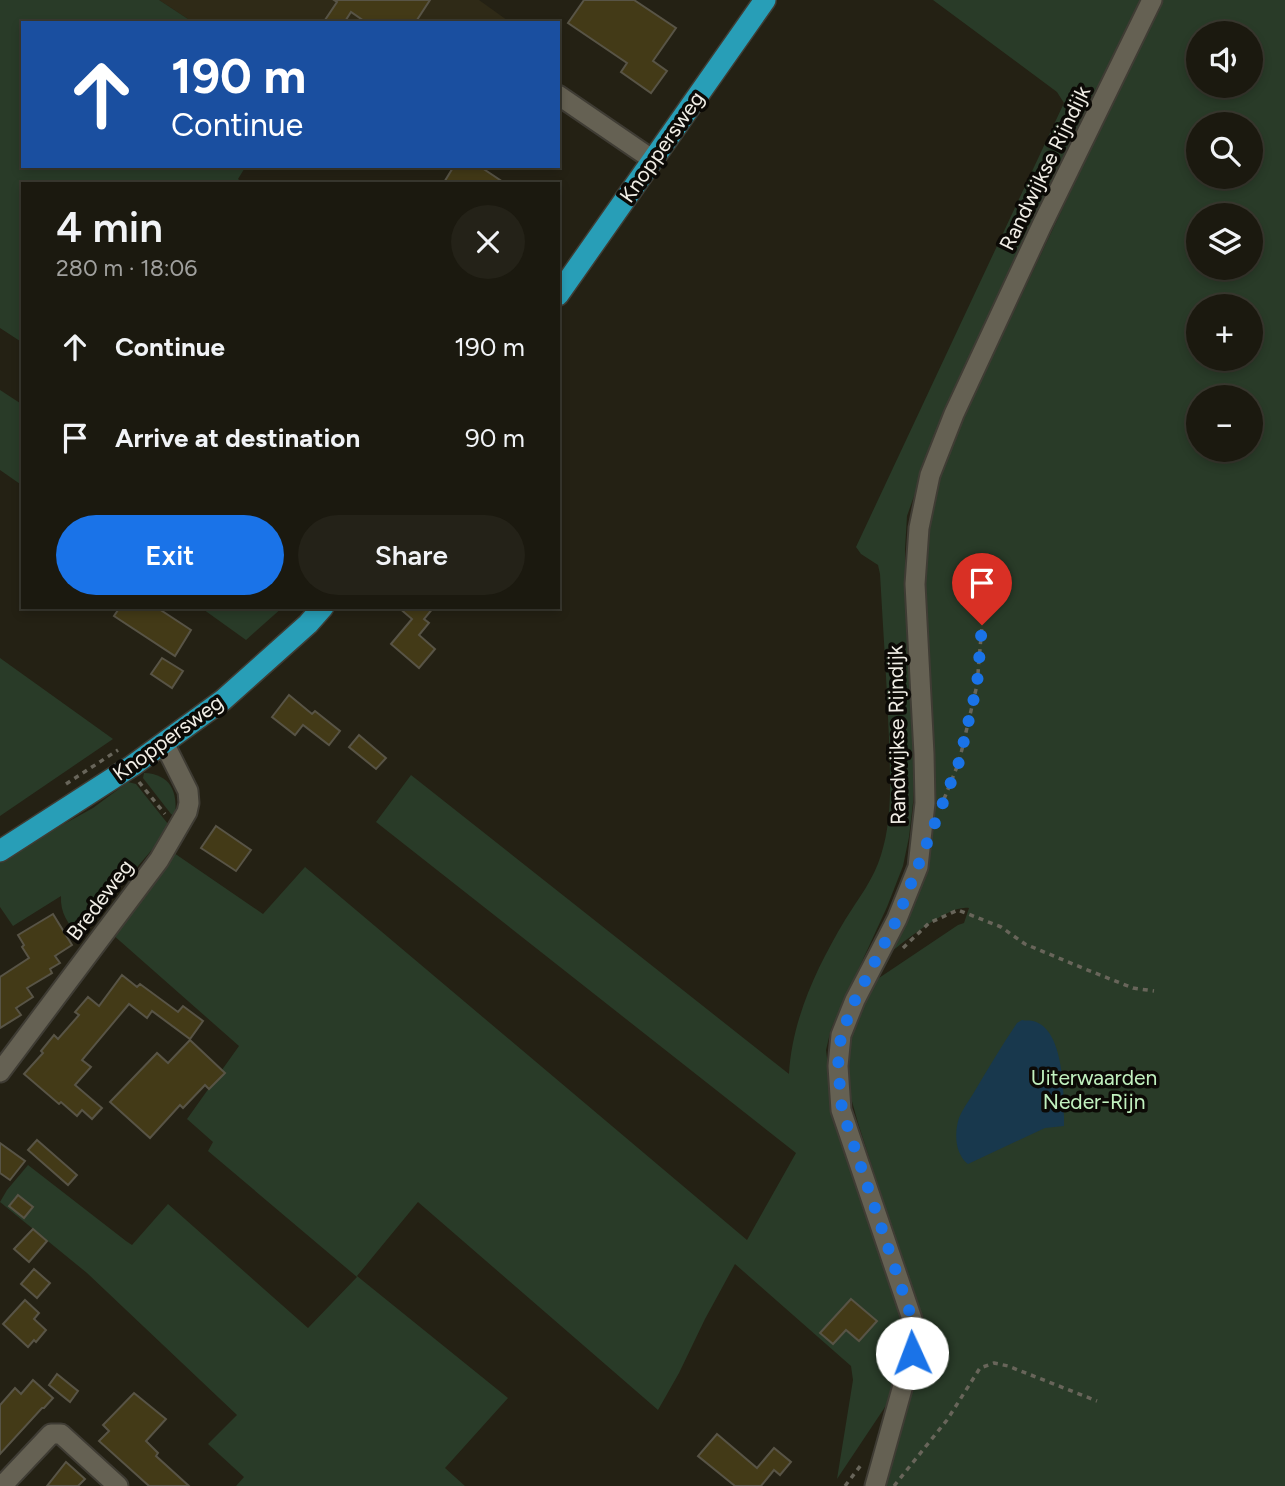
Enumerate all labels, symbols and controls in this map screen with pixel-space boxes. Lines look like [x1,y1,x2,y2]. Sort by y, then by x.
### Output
map controls [1186,21,1263,462]
button: sound [1186,21,1263,98]
text: 190 m [171,46,306,105]
icon: ahead [56,49,147,140]
street label: Randwijkse Rijndijk [994,81,1096,254]
street label: Knoppersweg [614,86,709,207]
text: Continue [171,106,303,144]
button: search [1186,112,1263,189]
text: 4 min [56,202,163,253]
button: layers [1186,203,1263,280]
button: close [451,205,525,279]
text: 280 m · 18:06 [56,254,197,282]
button: + [1186,294,1263,371]
icon: ahead [56,328,94,366]
text: Continue [115,331,225,363]
text: 190 m [454,331,525,363]
button: − [1186,385,1263,462]
icon: arrive [56,419,94,457]
text: Arrive at destination [115,422,360,454]
text: 90 m [465,422,525,454]
button: Exit [56,515,284,595]
button: Share [298,515,525,595]
pin [952,553,1012,625]
icon: arrive [963,564,1001,602]
street label: Randwijkse Rijndijk [882,644,911,825]
street label: Knoppersweg [108,689,228,786]
street label: Bredeweg [61,854,138,945]
park label: Uiterwaarden Neder-Rijn [1031,1065,1157,1114]
position arrow [875,1316,949,1390]

